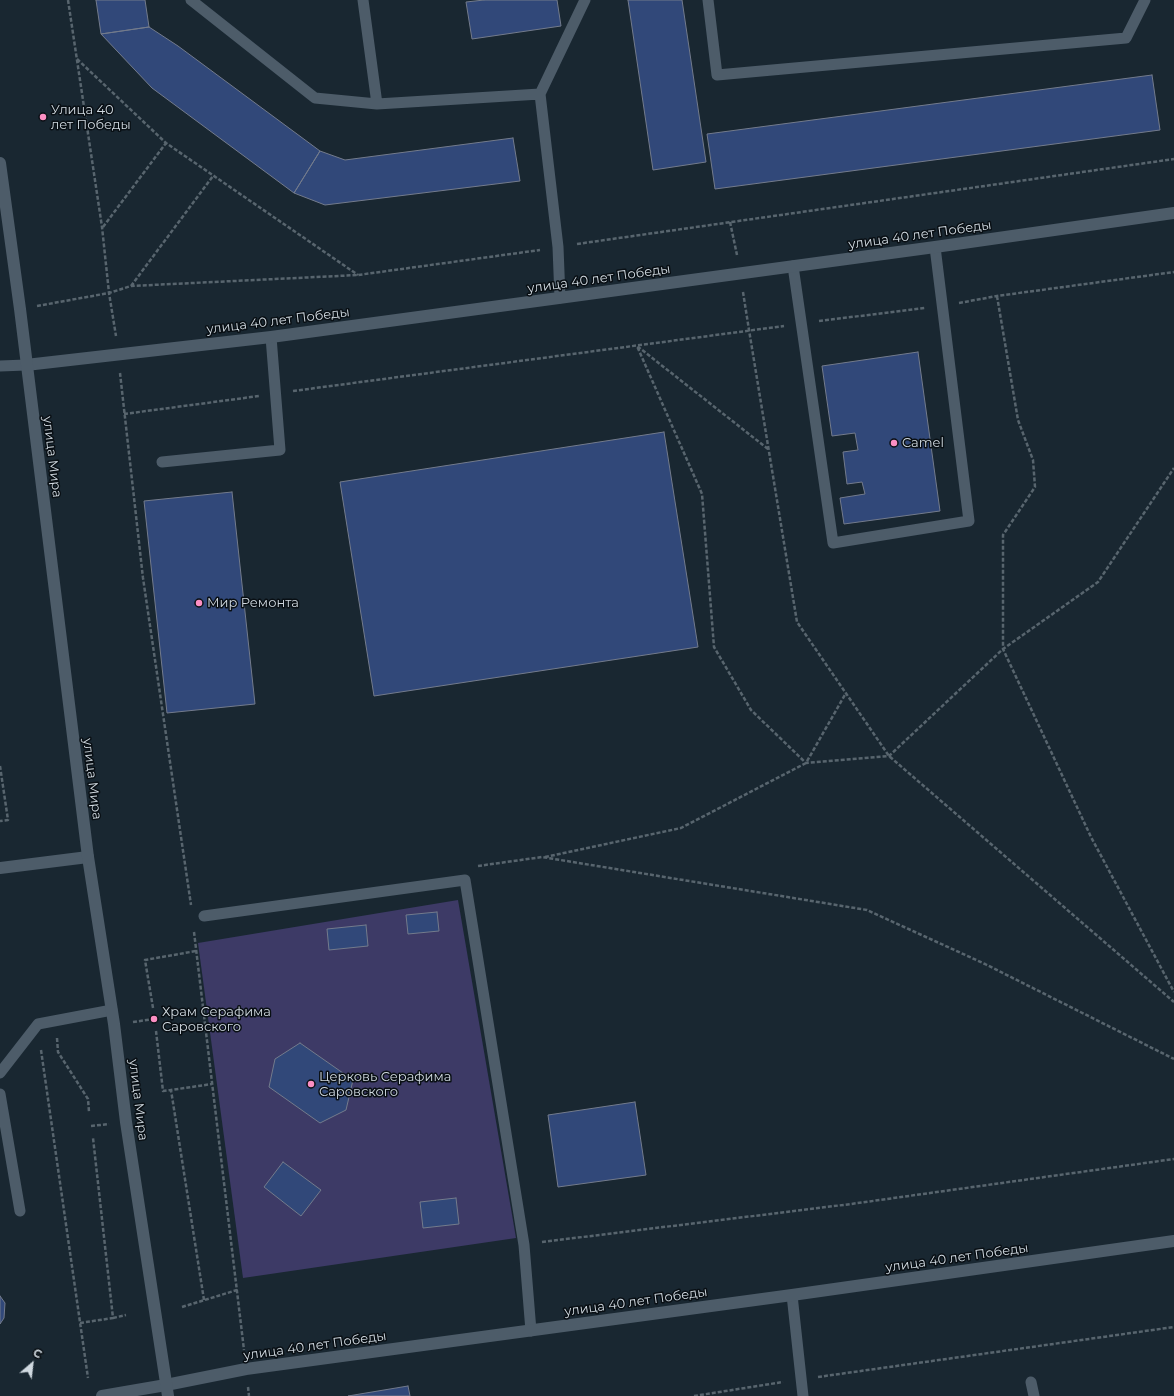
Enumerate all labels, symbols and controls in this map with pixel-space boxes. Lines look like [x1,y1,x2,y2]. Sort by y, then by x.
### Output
place label: Улица 40 лет Победы [51,102,131,133]
marker: Улица 40 лет Победы [38,112,48,122]
street label: улица 40 лет Победы [848,217,992,253]
street label: улица 40 лет Победы [527,261,671,297]
street label: улица 40 лет Победы [205,304,351,338]
street label: улица Мира [39,415,65,499]
place label: Camel [902,435,944,451]
marker: Camel [889,438,899,448]
place label: Мир Ремонта [207,595,299,611]
marker: Мир Ремонта [194,598,204,608]
street label: улица Мира [79,737,105,821]
place label: Храм Серафима Саровского [162,1004,271,1035]
marker: Храм Серафима Саровского [149,1014,159,1024]
street label: улица Мира [125,1058,151,1142]
place label: Церковь Серафима Саровского [319,1069,451,1100]
marker: Церковь Серафима Саровского [306,1079,316,1089]
street label: улица 40 лет Победы [885,1240,1029,1276]
street label: улица 40 лет Победы [564,1284,708,1320]
street label: улица 40 лет Победы [243,1328,387,1364]
north arrow [12,1344,52,1384]
text: С [31,1345,44,1361]

